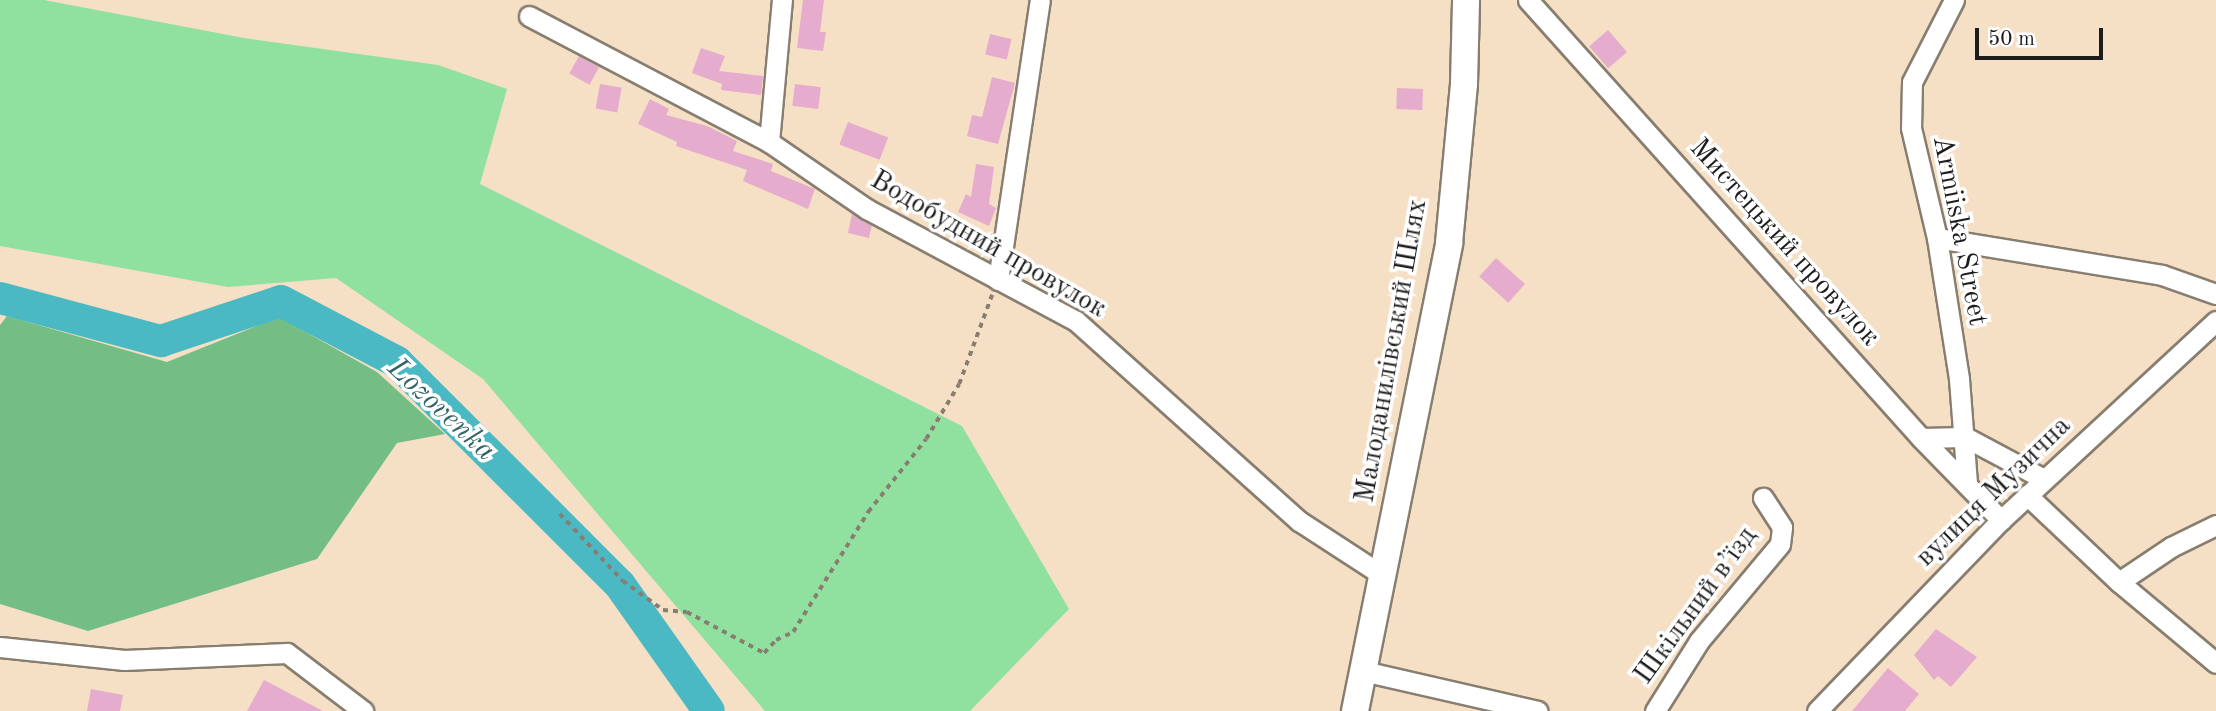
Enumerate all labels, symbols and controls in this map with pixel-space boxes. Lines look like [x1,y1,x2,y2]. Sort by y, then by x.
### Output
scale bar [1978,14,2106,58]
text: 50 m [1988,29,2035,50]
street label: Мистецький провулок [1682,132,1886,354]
street label: Armiiska Street [1924,133,1994,329]
street label: Водобудний провулок [864,164,1112,326]
street label: Малоданилівський Шлях [1349,197,1435,505]
water label: Lozovenka [379,351,503,469]
street label: вулиця Музична [1910,410,2078,574]
street label: Шкільний в’їзд [1628,521,1764,691]

